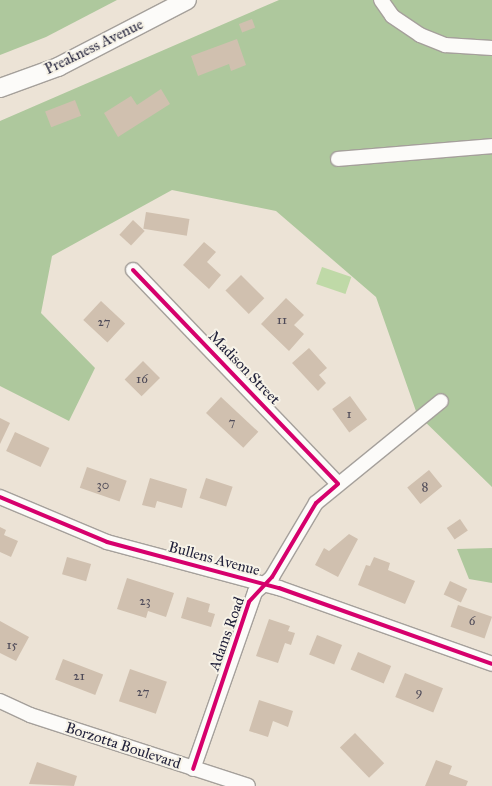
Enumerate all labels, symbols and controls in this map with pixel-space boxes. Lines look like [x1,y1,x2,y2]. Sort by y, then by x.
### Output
street label: Preakness Avenue [42,15,146,79]
house number: 11 [277,312,287,328]
house number: 27 [98,314,110,330]
street label: Madison Street [204,328,284,408]
house number: 16 [136,371,148,387]
house number: 1 [346,406,352,422]
house number: 7 [229,414,235,430]
house number: 30 [97,477,109,493]
house number: 8 [422,479,428,495]
street label: Bullens Avenue [166,538,262,580]
house number: 23 [139,593,151,609]
street label: Adams Road [205,595,249,673]
house number: 6 [469,613,475,629]
house number: 15 [6,637,18,653]
house number: 21 [73,668,85,684]
house number: 27 [136,684,150,700]
house number: 9 [416,684,422,700]
street label: Borzotta Boulevard [63,719,183,773]

